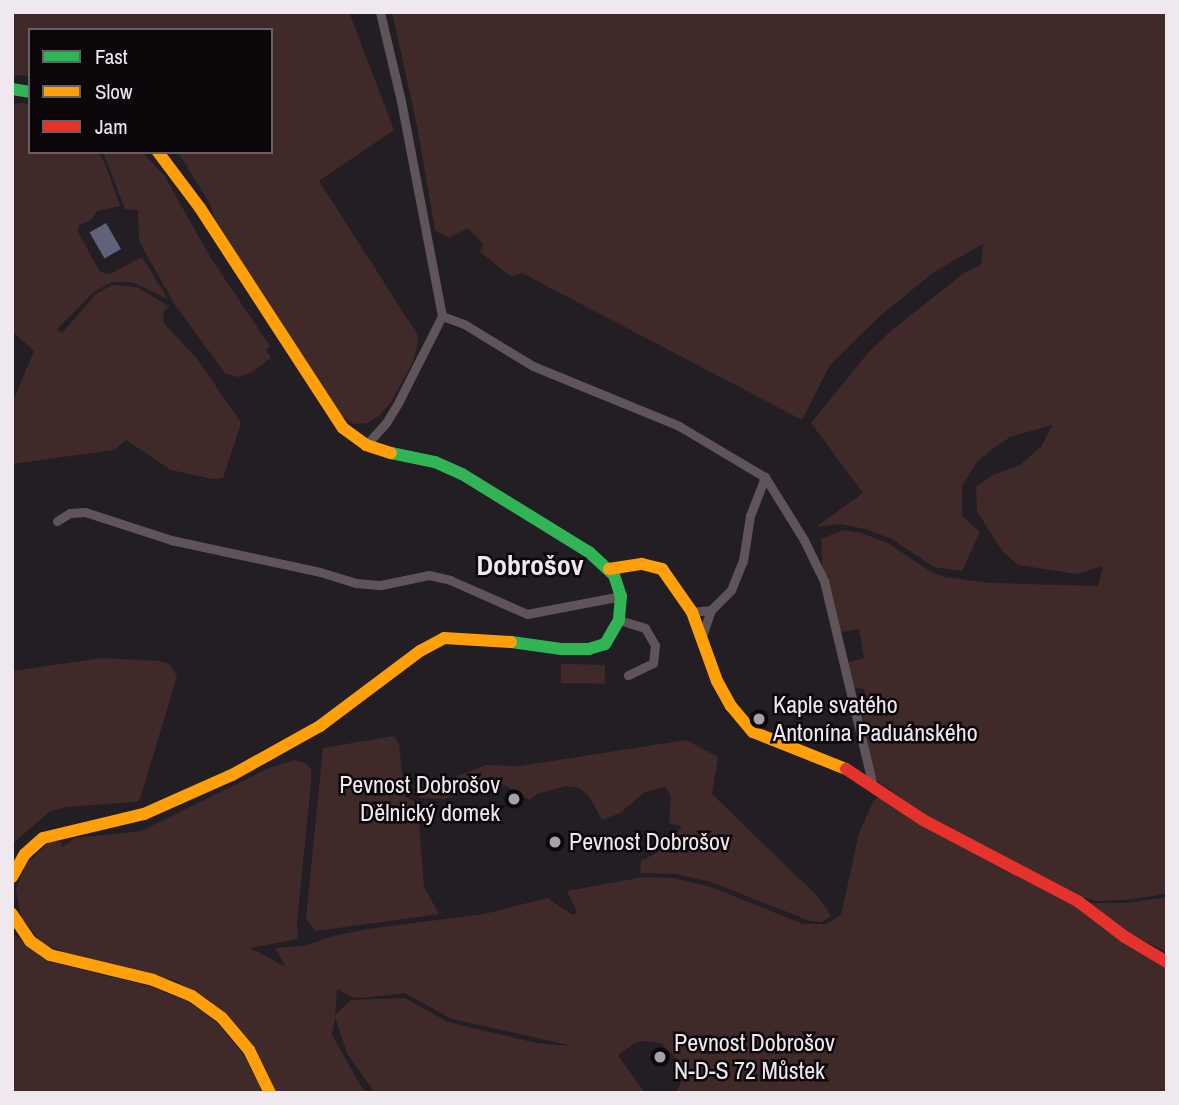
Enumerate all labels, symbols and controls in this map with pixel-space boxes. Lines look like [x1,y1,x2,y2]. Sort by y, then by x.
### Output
legend [28,28,273,154]
text: Fast [95,42,128,71]
text: Slow [95,77,132,106]
text: Jam [95,112,128,141]
district label: Dobrošov [476,548,584,582]
place label: Kaple svatého Antonína Paduánského [773,691,978,747]
marker: Kaple svatého Antonína Paduánského [751,711,767,727]
place label: Pevnost Dobrošov Dělnický domek [339,771,500,827]
marker: Pevnost Dobrošov Dělnický domek [506,791,522,807]
place label: Pevnost Dobrošov [569,828,730,856]
marker: Pevnost Dobrošov [547,834,563,850]
place label: Pevnost Dobrošov N-D-S 72 Můstek [674,1029,835,1085]
marker: Pevnost Dobrošov N-D-S 72 Můstek [652,1049,668,1065]

